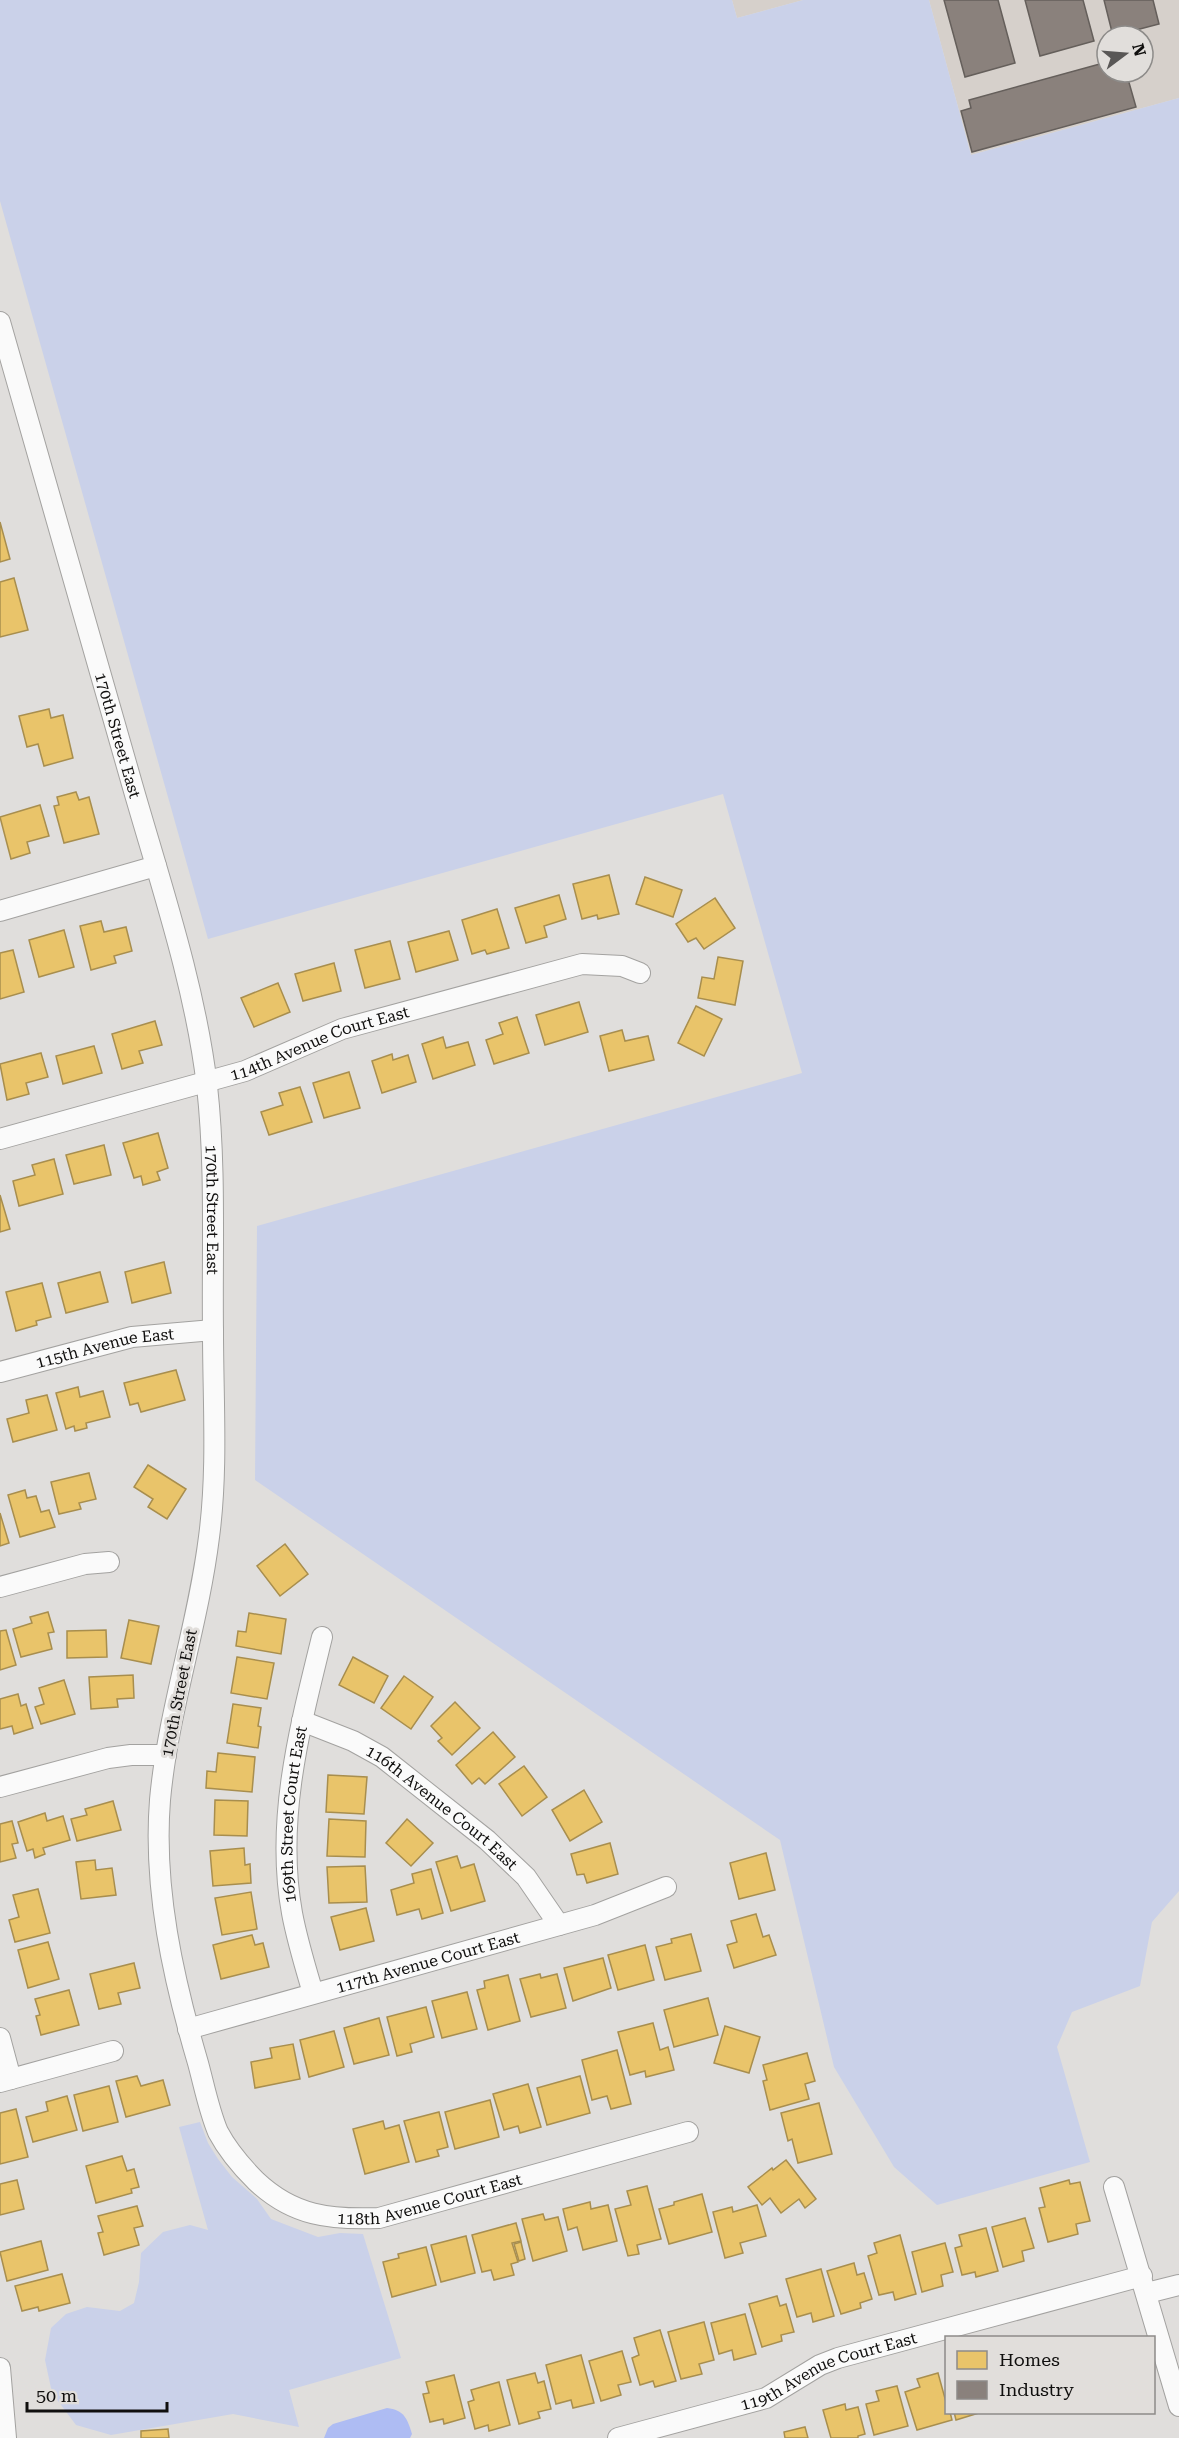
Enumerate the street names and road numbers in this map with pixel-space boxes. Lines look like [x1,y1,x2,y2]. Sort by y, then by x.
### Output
street label: 170th Street East [91,670,145,800]
street label: 114th Avenue Court East [228,1002,411,1084]
street label: 170th Street East [202,1144,223,1275]
street label: 115th Avenue East [34,1324,175,1372]
street label: 170th Street East [157,1627,201,1758]
street label: 169th Street Court East [277,1724,310,1904]
street label: 116th Avenue Court East [363,1741,522,1874]
street label: 117th Avenue Court East [334,1927,522,1997]
street label: 118th Avenue Court East [336,2169,524,2228]
street label: 119th Avenue Court East [738,2328,919,2414]

